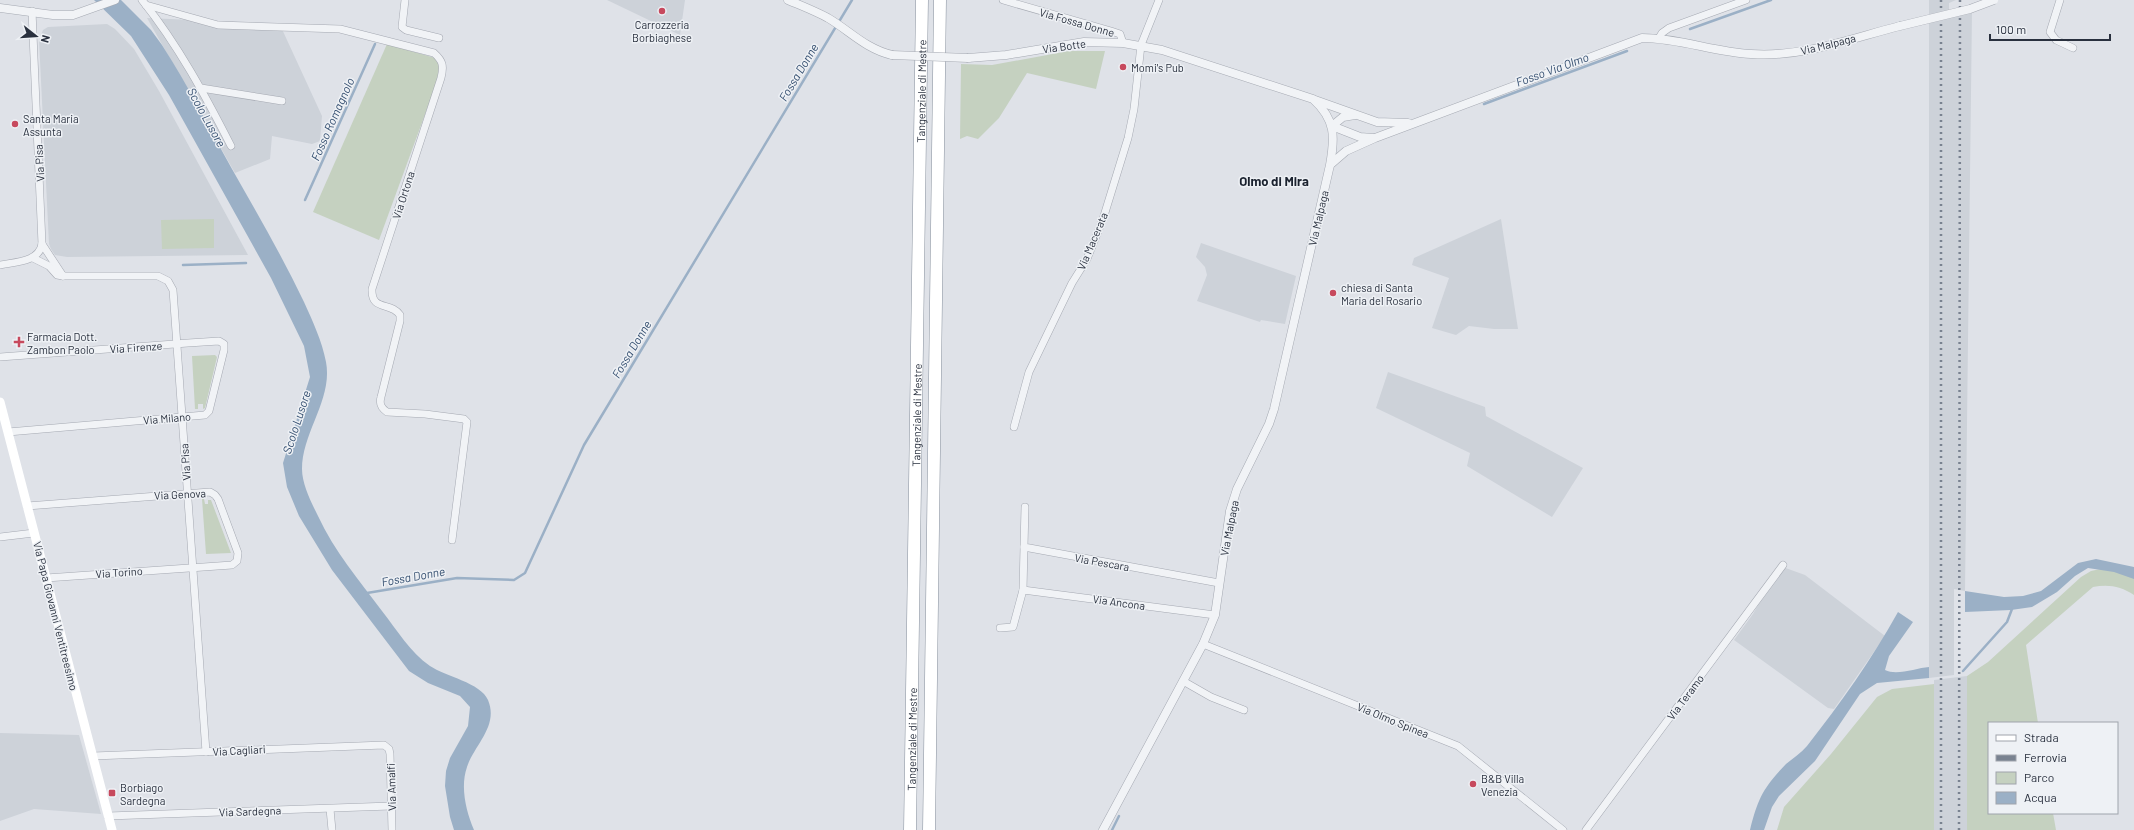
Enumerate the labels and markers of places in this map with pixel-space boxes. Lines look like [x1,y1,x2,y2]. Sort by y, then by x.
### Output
marker: Carrozzeria Borbiaghese [657,6,667,16]
place label: Carrozzeria Borbiaghese [632,18,692,44]
place label: Momi's Pub [1131,61,1184,74]
marker: Momi's Pub [1118,62,1128,72]
place label: Santa Maria Assunta [23,112,79,138]
marker: Santa Maria Assunta [10,119,20,129]
place label: chiesa di Santa Maria del Rosario [1341,281,1422,307]
marker: chiesa di Santa Maria del Rosario [1328,288,1338,298]
place label: Farmacia Dott. Zambon Paolo [27,330,97,356]
marker: Farmacia Dott. Zambon Paolo [14,337,24,347]
place label: B&B Villa Venezia [1481,772,1524,798]
marker: B&B Villa Venezia [1468,779,1478,789]
place label: Borbiago Sardegna [120,781,165,807]
marker: Borbiago Sardegna [107,788,117,798]

